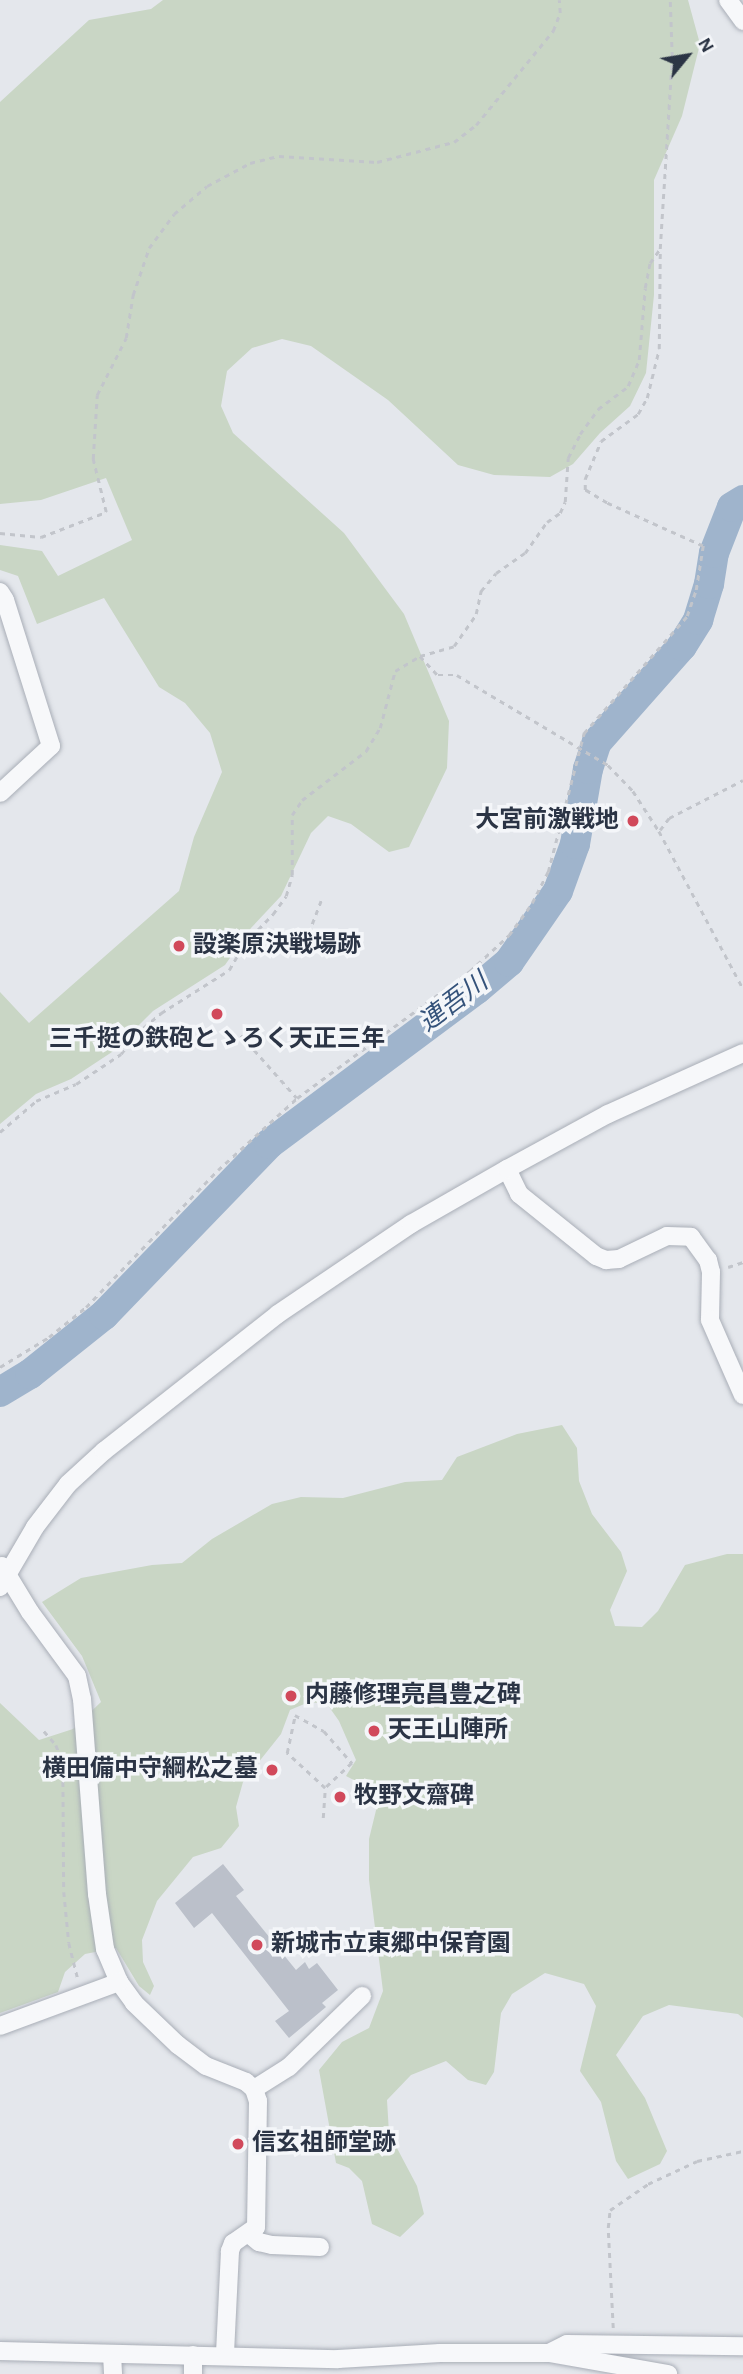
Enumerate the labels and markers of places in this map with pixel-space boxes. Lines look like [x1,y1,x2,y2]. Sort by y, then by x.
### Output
place label: 大宮前激戦地 [475,807,619,835]
marker: 大宮前激戦地 [625,813,641,829]
place label: 設楽原決戦場跡 [193,932,361,960]
marker: 設楽原決戦場跡 [171,938,187,954]
marker: 三千挺の鉄砲とゝろく天正三年 [209,1006,225,1022]
place label: 三千挺の鉄砲とゝろく天正三年 [49,1026,385,1054]
place label: 内藤修理亮昌豊之碑 [305,1682,521,1710]
marker: 内藤修理亮昌豊之碑 [283,1688,299,1704]
place label: 天王山陣所 [388,1717,508,1745]
marker: 天王山陣所 [366,1723,382,1739]
place label: 横田備中守綱松之墓 [42,1756,258,1784]
marker: 横田備中守綱松之墓 [264,1762,280,1778]
place label: 牧野文齋碑 [354,1783,474,1811]
marker: 牧野文齋碑 [332,1789,348,1805]
place label: 新城市立東郷中保育園 [271,1931,511,1959]
marker: 新城市立東郷中保育園 [249,1937,265,1953]
place label: 信玄祖師堂跡 [252,2130,396,2158]
marker: 信玄祖師堂跡 [230,2136,246,2152]

